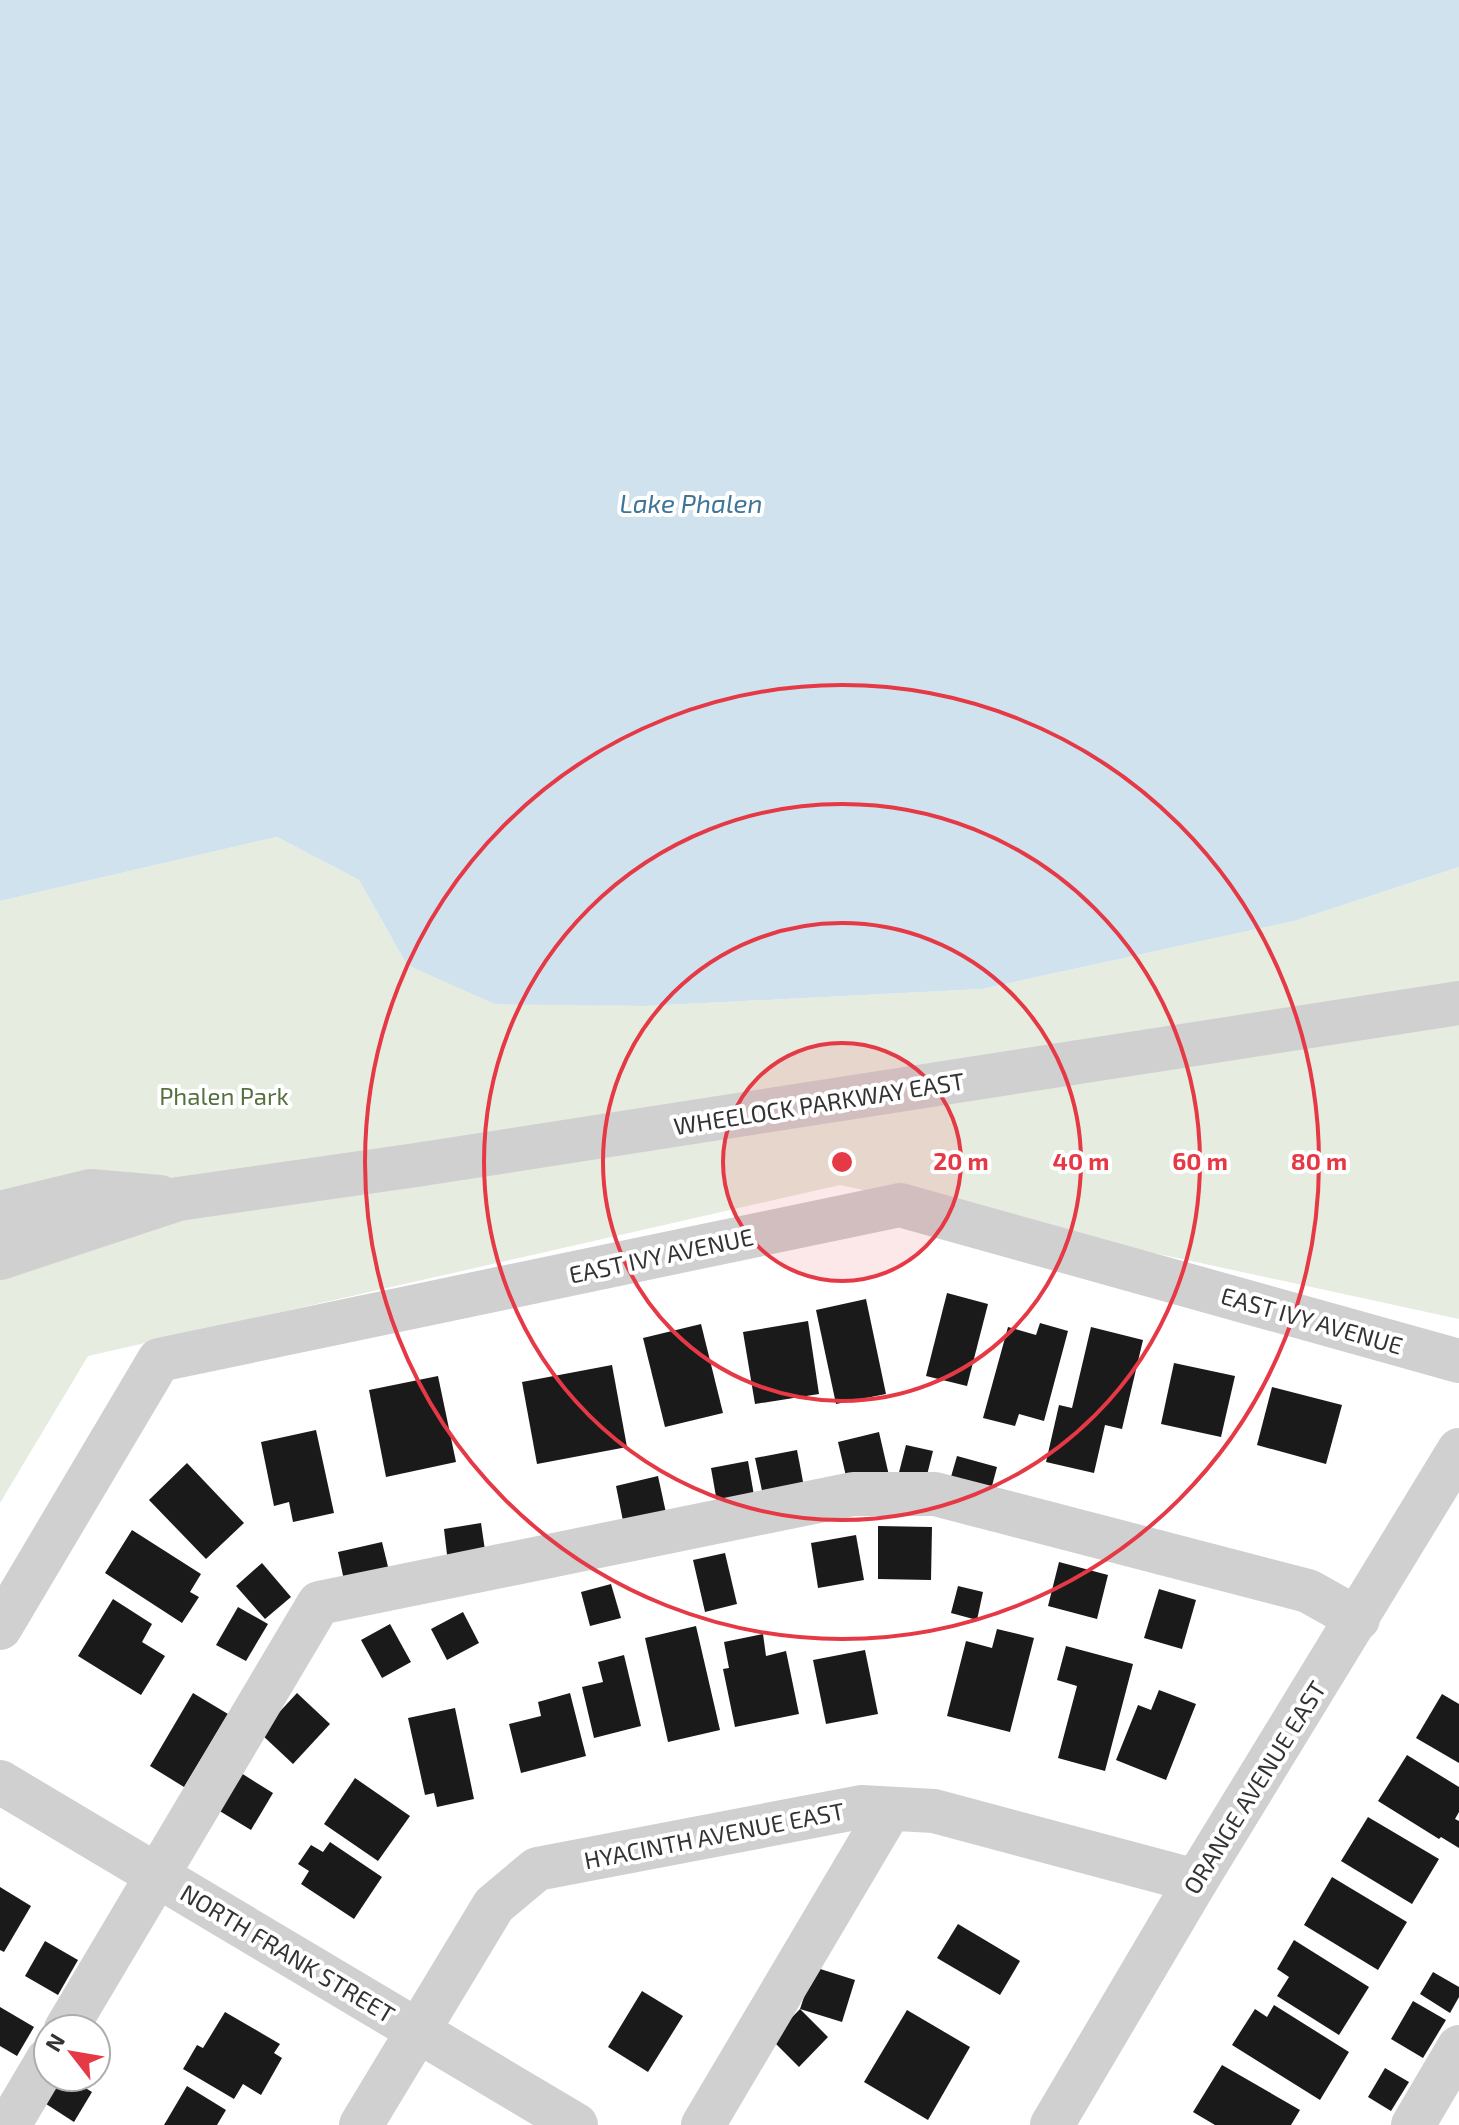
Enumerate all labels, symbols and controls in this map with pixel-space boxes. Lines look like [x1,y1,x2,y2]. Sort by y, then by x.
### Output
water label: Lake Phalen [619,487,763,518]
street label: WHEELOCK PARKWAY EAST [672,1066,966,1140]
park label: Phalen Park [159,1081,289,1110]
text: 20 m [933,1146,989,1175]
text: 40 m [1053,1146,1109,1175]
text: 60 m [1172,1146,1228,1175]
text: 80 m [1291,1146,1347,1175]
centre of rings [828,1148,856,1176]
street label: EAST IVY AVENUE [566,1221,756,1289]
street label: EAST IVY AVENUE [1218,1280,1406,1360]
street label: ORANGE AVENUE EAST [1177,1675,1331,1899]
street label: HYACINTH AVENUE EAST [581,1796,847,1874]
street label: NORTH FRANK STREET [176,1878,400,2029]
north arrow [32,2013,112,2093]
text: N [39,2029,69,2056]

